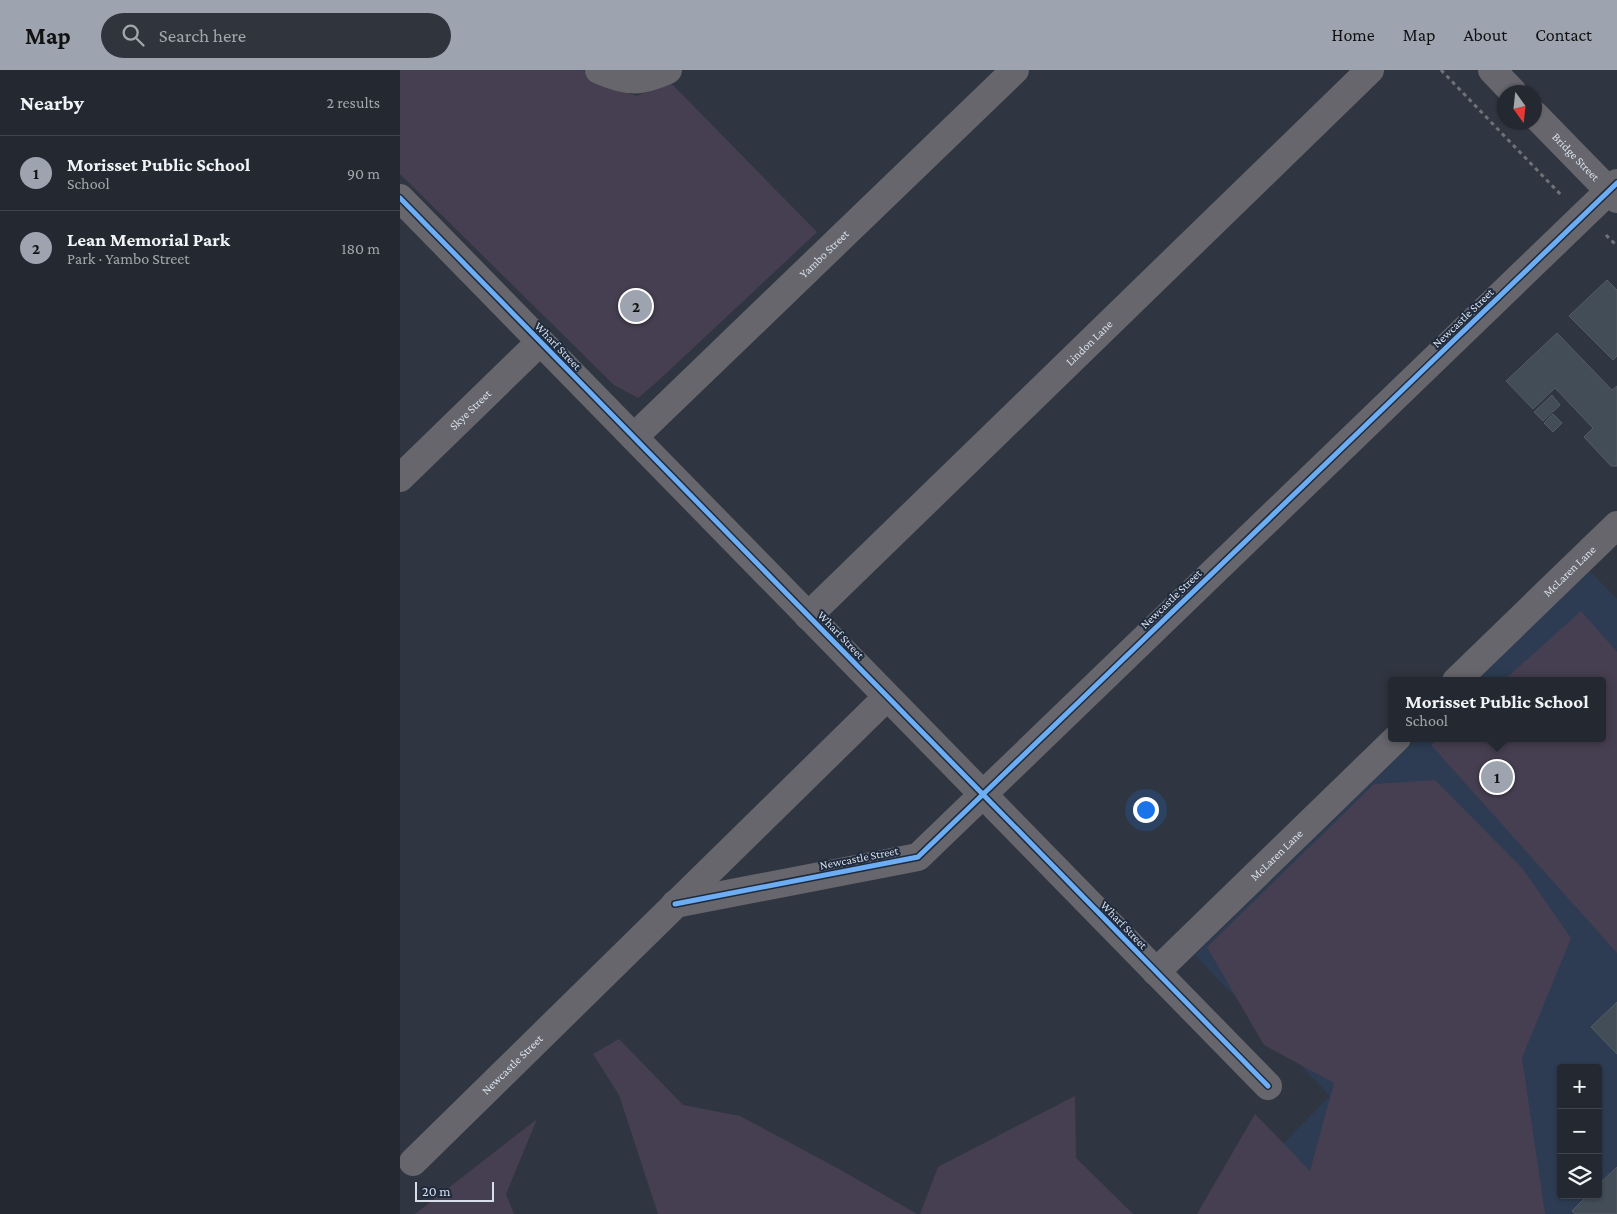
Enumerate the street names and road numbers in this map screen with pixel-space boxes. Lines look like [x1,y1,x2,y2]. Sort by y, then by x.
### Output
street label: Bridge Street [1549,130,1603,185]
street label: Yambo Street [796,226,853,281]
street label: Newcastle Street [1429,285,1497,351]
street label: Lindon Lane [1063,317,1116,369]
street label: Wharf Street [532,319,585,374]
street label: Skye Street [447,386,495,433]
street label: McLaren Lane [1540,542,1599,600]
street label: Newcastle Street [1137,566,1205,632]
street label: Wharf Street [815,608,868,663]
street label: McLaren Lane [1247,826,1306,884]
street label: Newcastle Street [818,843,901,872]
street label: Wharf Street [1098,898,1151,953]
street label: Newcastle Street [479,1031,546,1098]

